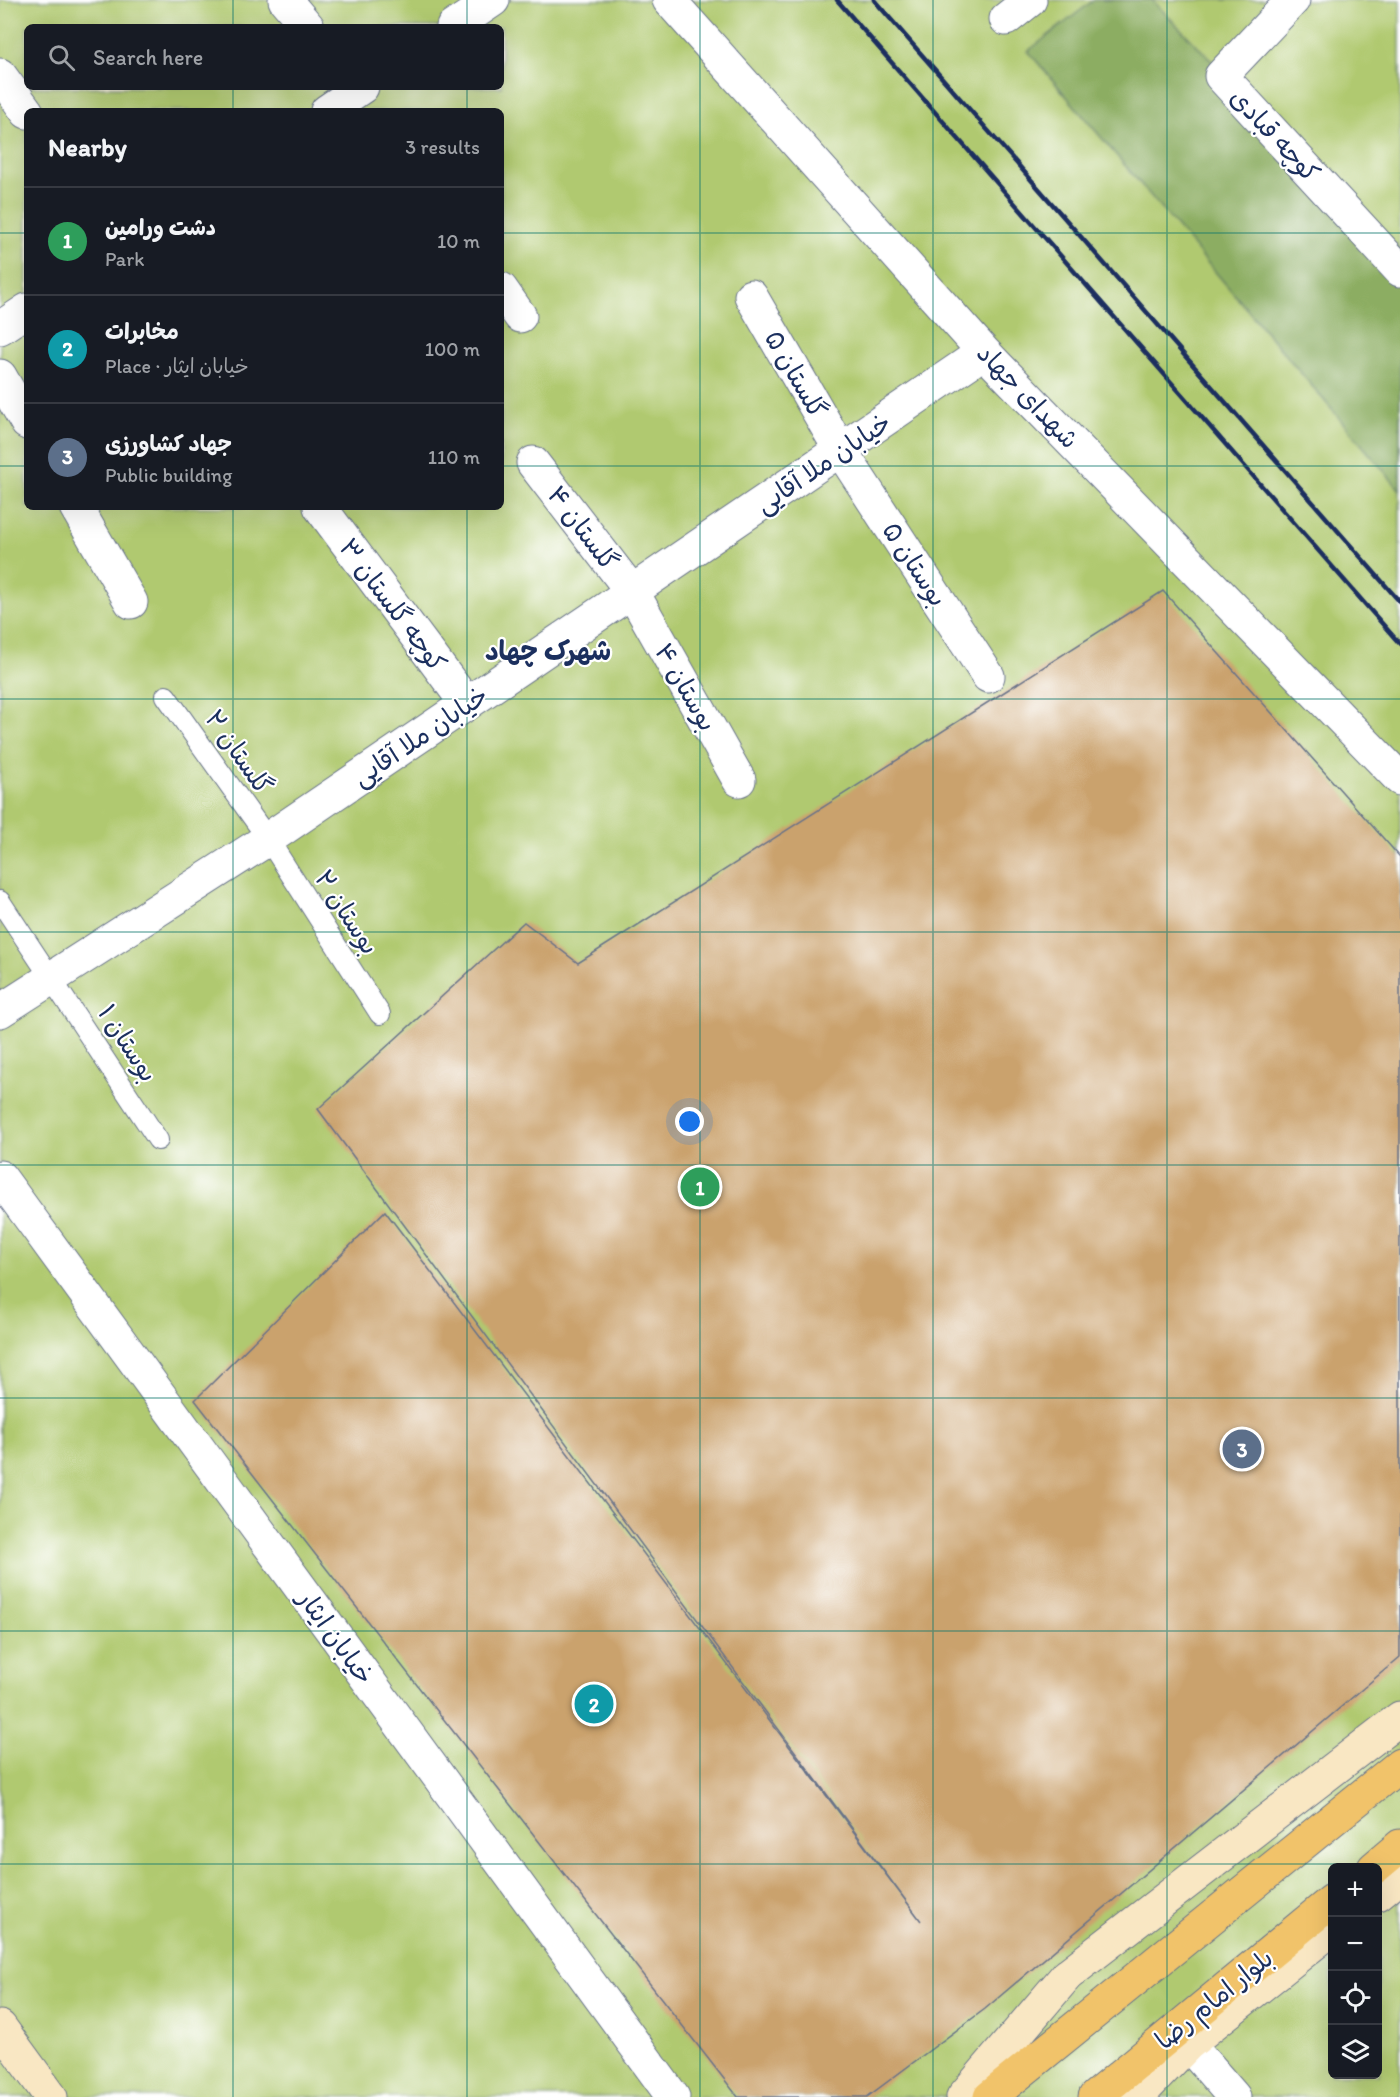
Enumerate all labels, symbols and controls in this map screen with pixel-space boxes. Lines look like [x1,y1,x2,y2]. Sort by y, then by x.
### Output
search box [24,24,504,90]
icon: search [45,41,78,74]
text: Search here [93,44,203,71]
street label: کوچه قبادی [1223,81,1327,189]
text: Nearby [48,131,127,163]
text: 3 results [405,135,480,159]
text: دشت ورامین [105,214,216,241]
text: 1 [63,229,72,253]
text: 10 m [437,229,480,253]
text: Park [105,247,144,271]
text: مخابرات [105,318,179,345]
street label: گلستان ۵ [758,324,834,424]
text: 2 [62,337,73,361]
text: 100 m [425,337,480,361]
street label: شهدای جهاد [970,337,1086,455]
text: Place · خیابان ایثار [105,354,249,378]
street label: خیابان ملا آقایی [749,406,898,521]
text: جهاد کشاورزی [105,430,232,457]
text: 3 [62,445,73,469]
text: 110 m [428,445,480,469]
text: Public building [105,463,232,487]
street label: گلستان ۴ [541,479,625,577]
street label: بوستان ۵ [876,516,954,612]
street label: کوچه گلستان ۳ [332,532,454,678]
district label: شهرک چهاد [485,634,611,667]
street label: بوستان ۴ [648,637,724,737]
street label: خیابان ملا آقایی [346,679,495,794]
street label: گلستان ۲ [198,703,280,801]
street label: بوستان ۲ [308,864,386,960]
street label: بوستان ۱ [91,998,165,1088]
your location [675,1107,704,1136]
pin: 1 [680,1164,720,1210]
pin: 3 [1222,1426,1262,1472]
street label: خیابان ایثار [290,1582,381,1690]
pin: 2 [574,1682,614,1726]
map controls [1328,1863,1382,2079]
button: + [1328,1863,1382,1917]
button: − [1328,1917,1382,1971]
street label: بلوار امام رضا [1149,1942,1282,2059]
button: locate [1328,1971,1382,2025]
button: layers [1328,2025,1382,2079]

